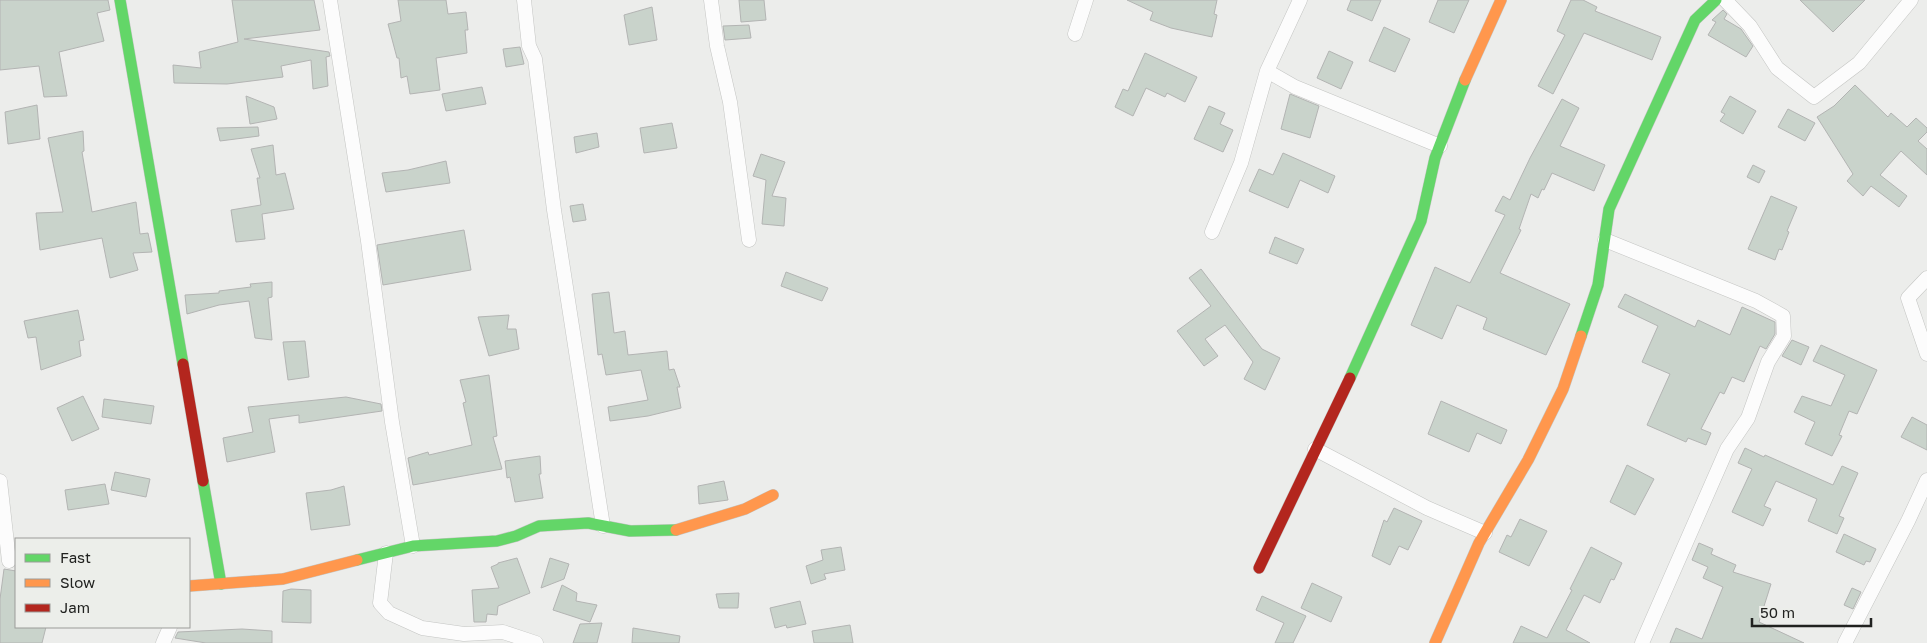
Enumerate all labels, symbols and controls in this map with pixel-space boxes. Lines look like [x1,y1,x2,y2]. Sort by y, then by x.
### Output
legend [15,538,190,628]
text: Fast [60,548,91,566]
text: Slow [60,573,95,591]
scale bar [1752,596,1871,628]
text: Jam [60,598,90,616]
text: 50 m [1760,603,1795,621]

